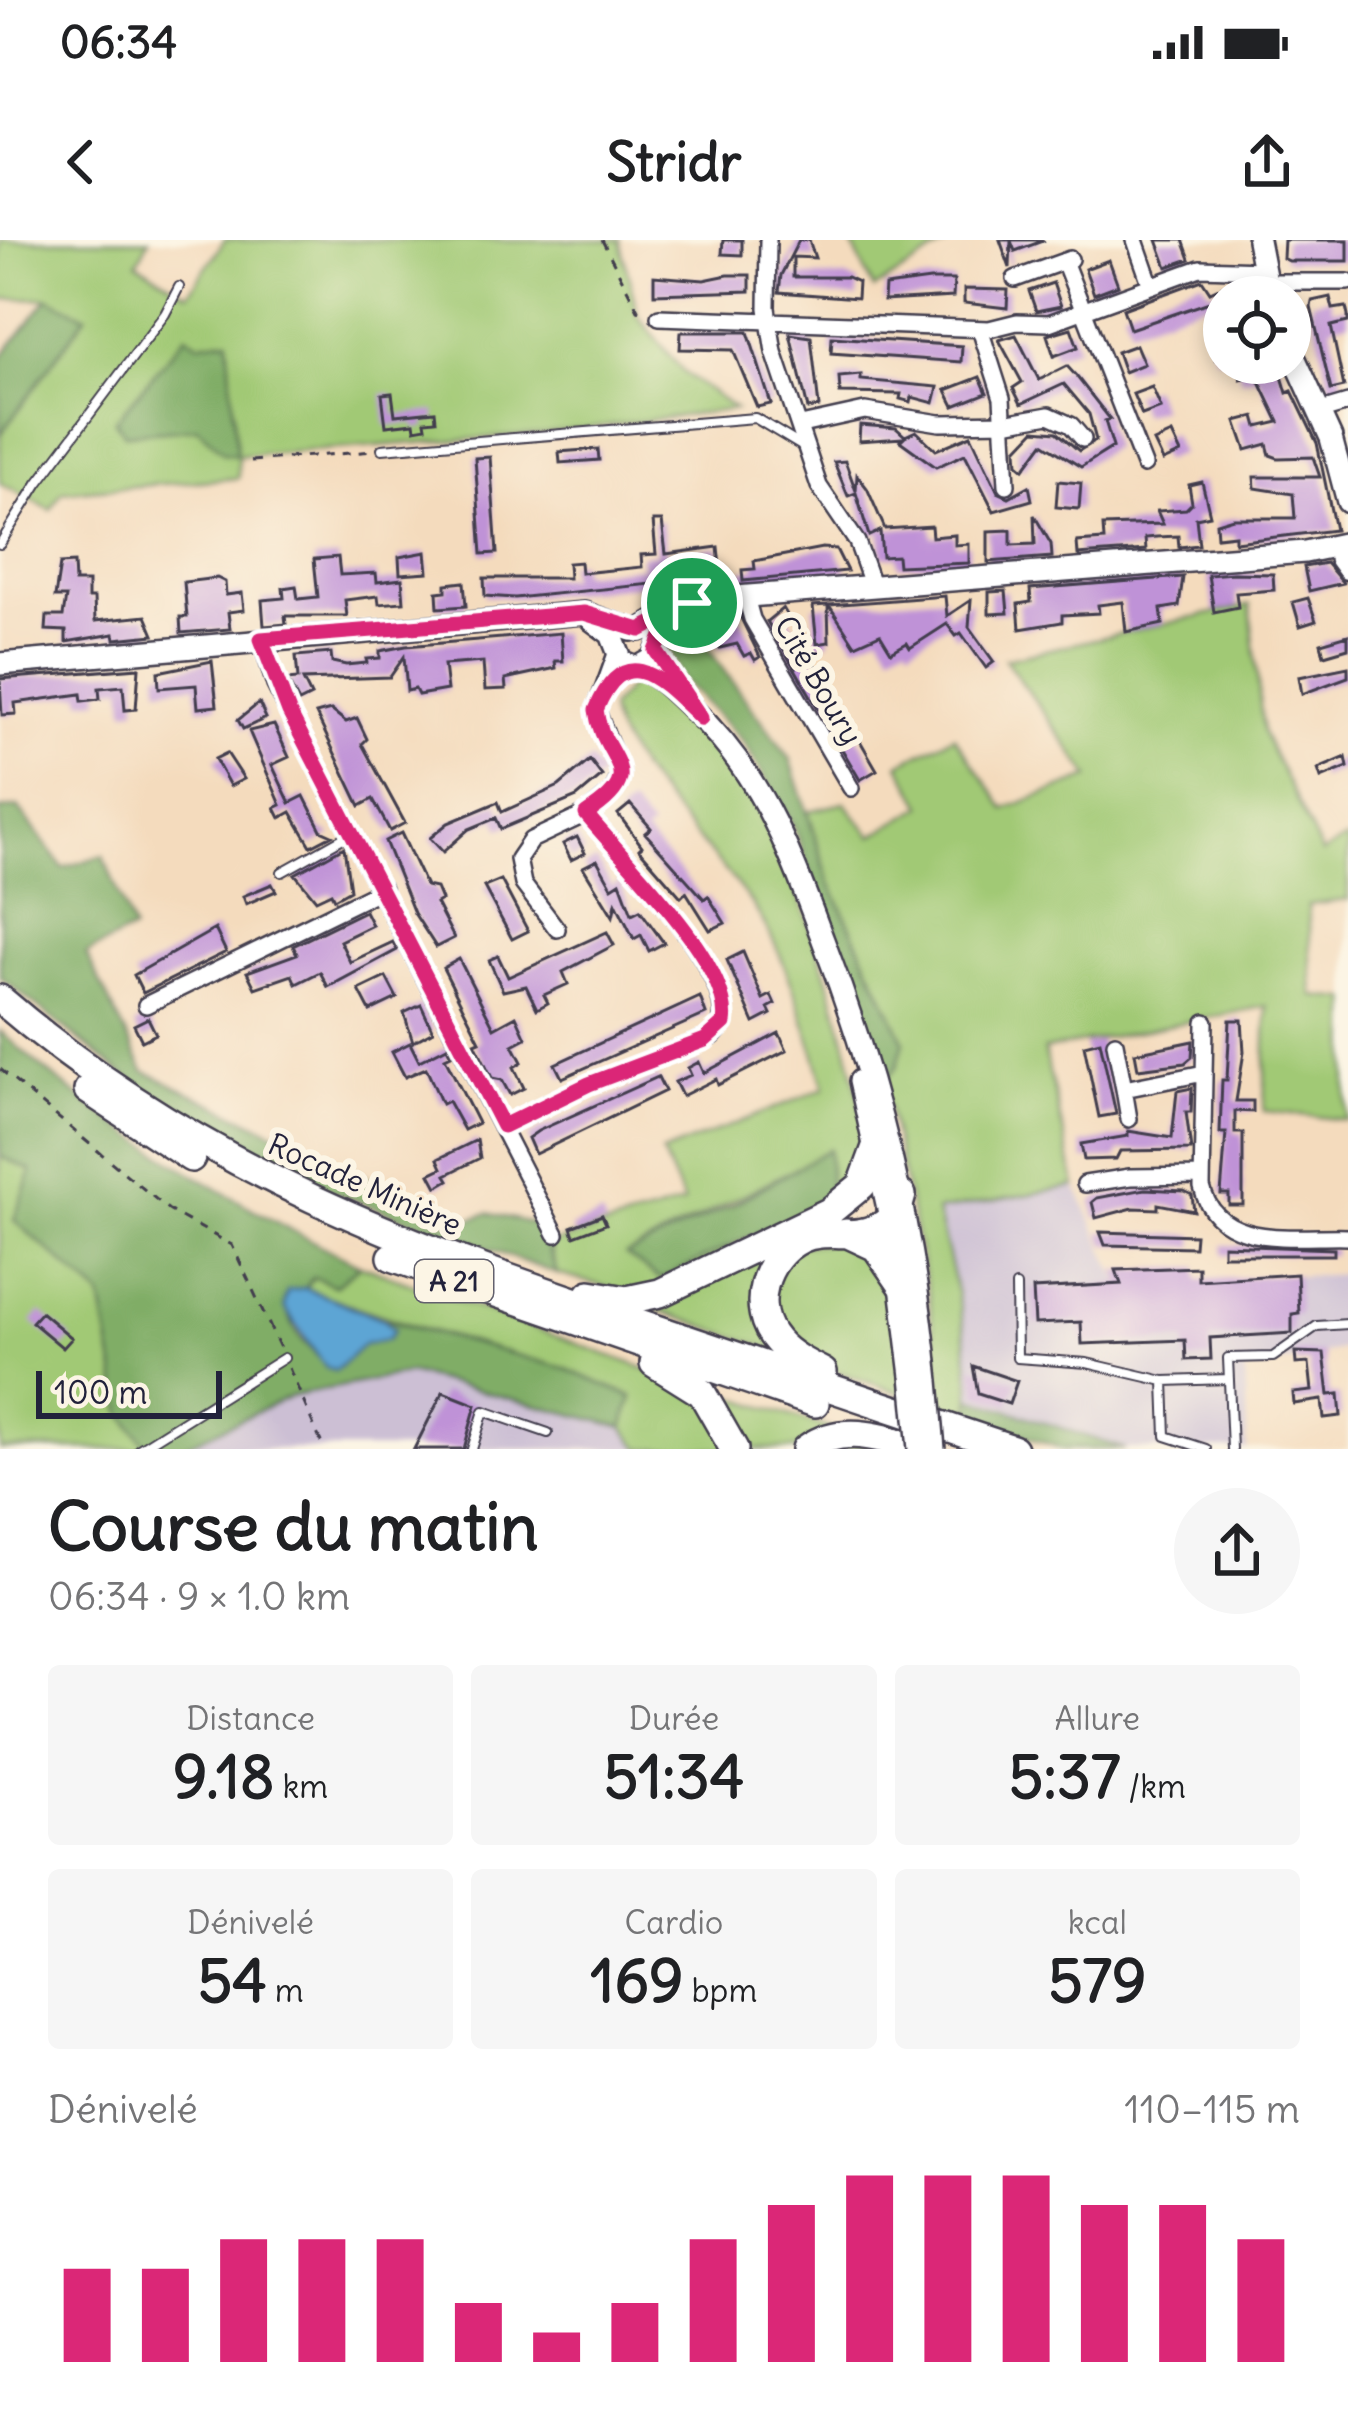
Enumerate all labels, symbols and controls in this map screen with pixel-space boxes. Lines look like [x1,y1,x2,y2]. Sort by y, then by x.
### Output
text: 06:34 [60,14,177,70]
text: Stridr [606,128,742,196]
icon: back [48,129,114,195]
icon: share [1234,129,1300,195]
map controls [1203,276,1311,384]
button: locate [1203,276,1311,384]
pin [641,552,743,654]
icon: arrive [659,570,725,636]
street label: Cité Boury [767,609,871,751]
street label: Rocade Minière [263,1124,467,1244]
road number: A 21 [415,1260,493,1302]
scale bar [36,1365,222,1418]
text: 100 m [54,1371,147,1413]
text: Course du matin [48,1485,539,1568]
button: share [1174,1488,1300,1614]
text: 06:34 · 9 × 1.0 km [48,1572,350,1621]
text: Distance [186,1697,315,1739]
text: Durée [629,1697,719,1739]
text: Allure [1055,1697,1140,1739]
text: 9.18 [173,1739,275,1814]
text: 51:34 [604,1739,744,1814]
text: 5:37 [1009,1739,1120,1814]
text: km [275,1765,328,1807]
text: /km [1120,1765,1186,1807]
text: Dénivelé [187,1901,314,1943]
text: Cardio [625,1901,723,1943]
text: kcal [1068,1901,1127,1943]
text: 54 [198,1943,267,2018]
text: 169 [591,1943,684,2018]
text: 579 [1048,1943,1147,2018]
text: m [267,1969,304,2011]
text: bpm [684,1969,757,2011]
text: Dénivelé [48,2085,198,2134]
text: 110–115 m [1124,2085,1300,2134]

